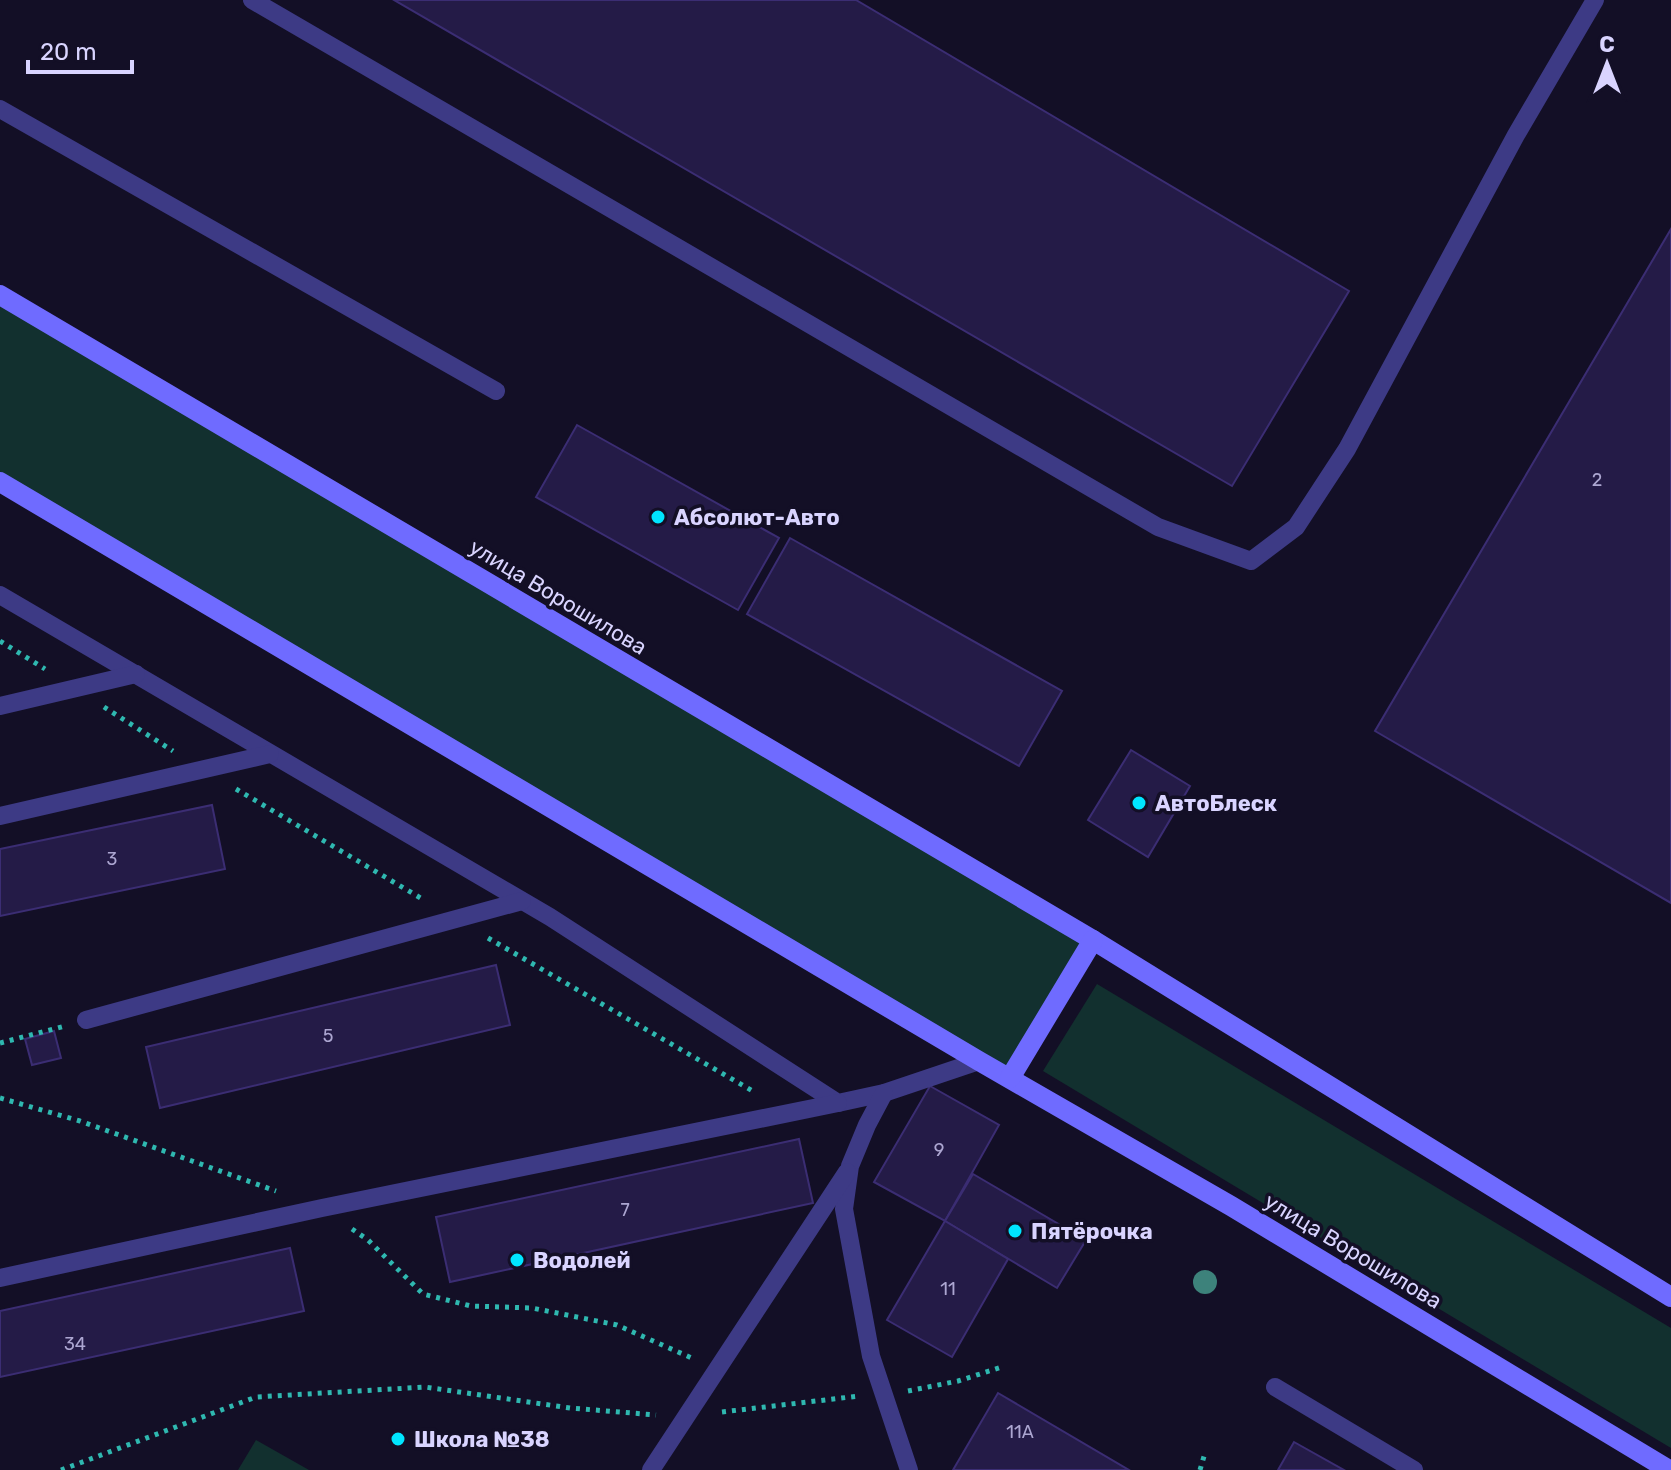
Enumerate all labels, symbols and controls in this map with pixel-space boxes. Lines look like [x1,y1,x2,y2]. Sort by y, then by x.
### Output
scale bar [28,24,132,74]
north arrow [1567,24,1647,104]
text: С [1599,31,1615,58]
text: 20 m [40,38,97,66]
house number: 2 [1592,469,1602,491]
place label: Абсолют-Авто [674,504,840,531]
marker: Абсолют-Авто [649,508,667,526]
street label: улица Ворошилова [464,533,652,661]
place label: АвтоБлеск [1155,790,1277,817]
marker: АвтоБлеск [1130,794,1148,812]
house number: 3 [107,848,117,870]
house number: 5 [323,1025,333,1047]
house number: 9 [934,1139,944,1161]
street label: улица Ворошилова [1259,1187,1447,1315]
house number: 7 [620,1199,630,1221]
place label: Пятёрочка [1031,1218,1153,1245]
marker: Пятёрочка [1006,1222,1024,1240]
place label: Водолей [533,1247,630,1274]
marker: Водолей [508,1251,526,1269]
house number: 11 [940,1278,956,1300]
house number: 34 [64,1333,86,1355]
house number: 11А [1006,1421,1034,1443]
place label: Школа №38 [414,1426,550,1453]
marker: Школа №38 [389,1430,407,1448]

